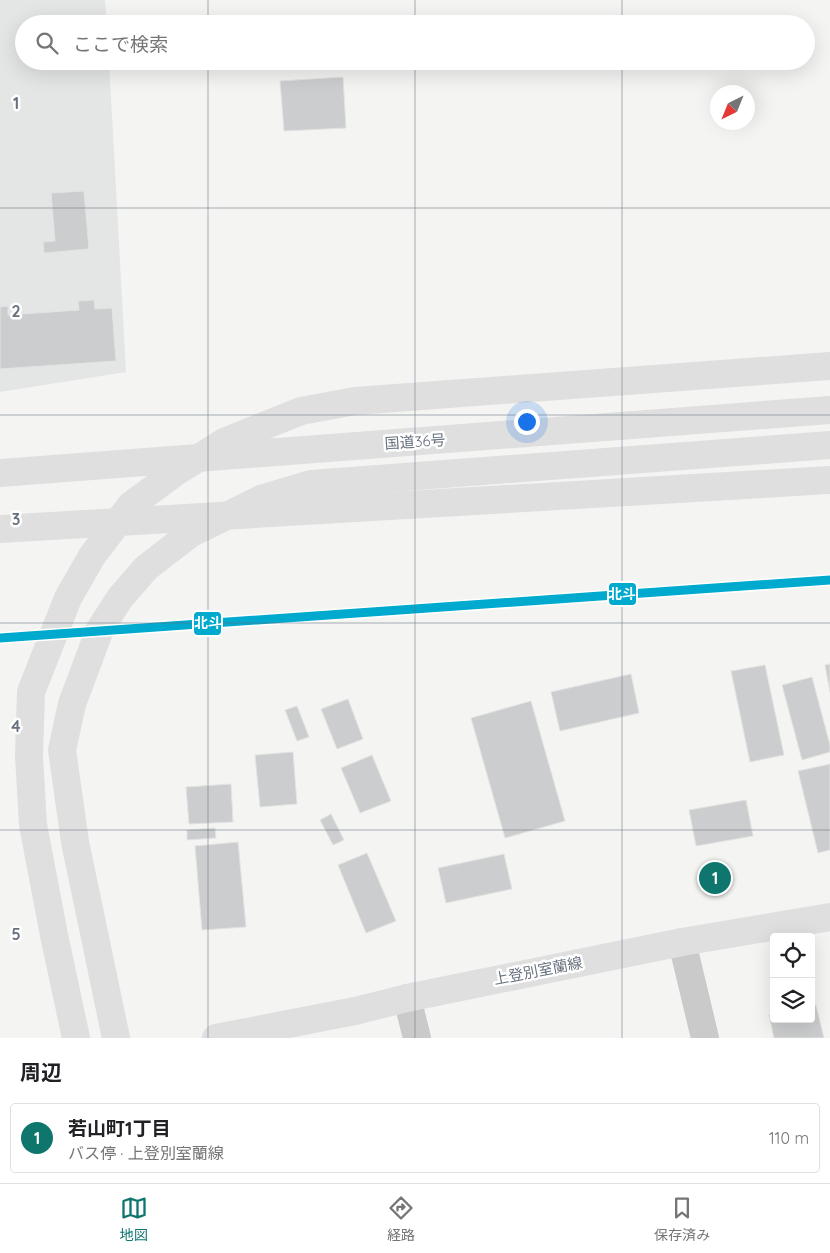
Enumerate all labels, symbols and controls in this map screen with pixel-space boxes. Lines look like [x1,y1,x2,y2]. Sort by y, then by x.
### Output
search box [15,15,815,70]
icon: search [33,29,61,57]
text: ここで検索 [73,32,168,56]
north arrow [710,85,755,130]
text: 1 [13,93,19,113]
text: 2 [11,301,21,321]
your location [514,409,540,435]
street label: 国道36号 [384,430,446,453]
text: 3 [12,509,20,529]
line badge: 北斗 [608,582,637,606]
text: 北斗 [608,585,636,603]
line badge: 北斗 [193,611,222,636]
text: 北斗 [194,614,222,632]
text: 4 [11,716,21,736]
pin: 1 [699,859,731,897]
text: 5 [11,924,21,944]
map controls [770,933,815,1023]
button: locate [770,933,815,978]
street label: 上登別室蘭線 [492,953,584,988]
button: layers [770,978,815,1023]
text: 周辺 [20,1059,62,1085]
text: 若山町1丁目 [68,1116,170,1140]
text: 1 [34,1128,40,1148]
text: 110 m [769,1128,809,1148]
text: バス停 · 上登別室蘭線 [68,1143,224,1163]
tab: 地図 [120,1194,148,1244]
tab: 経路 [387,1194,415,1244]
tab: 保存済み [654,1194,710,1244]

